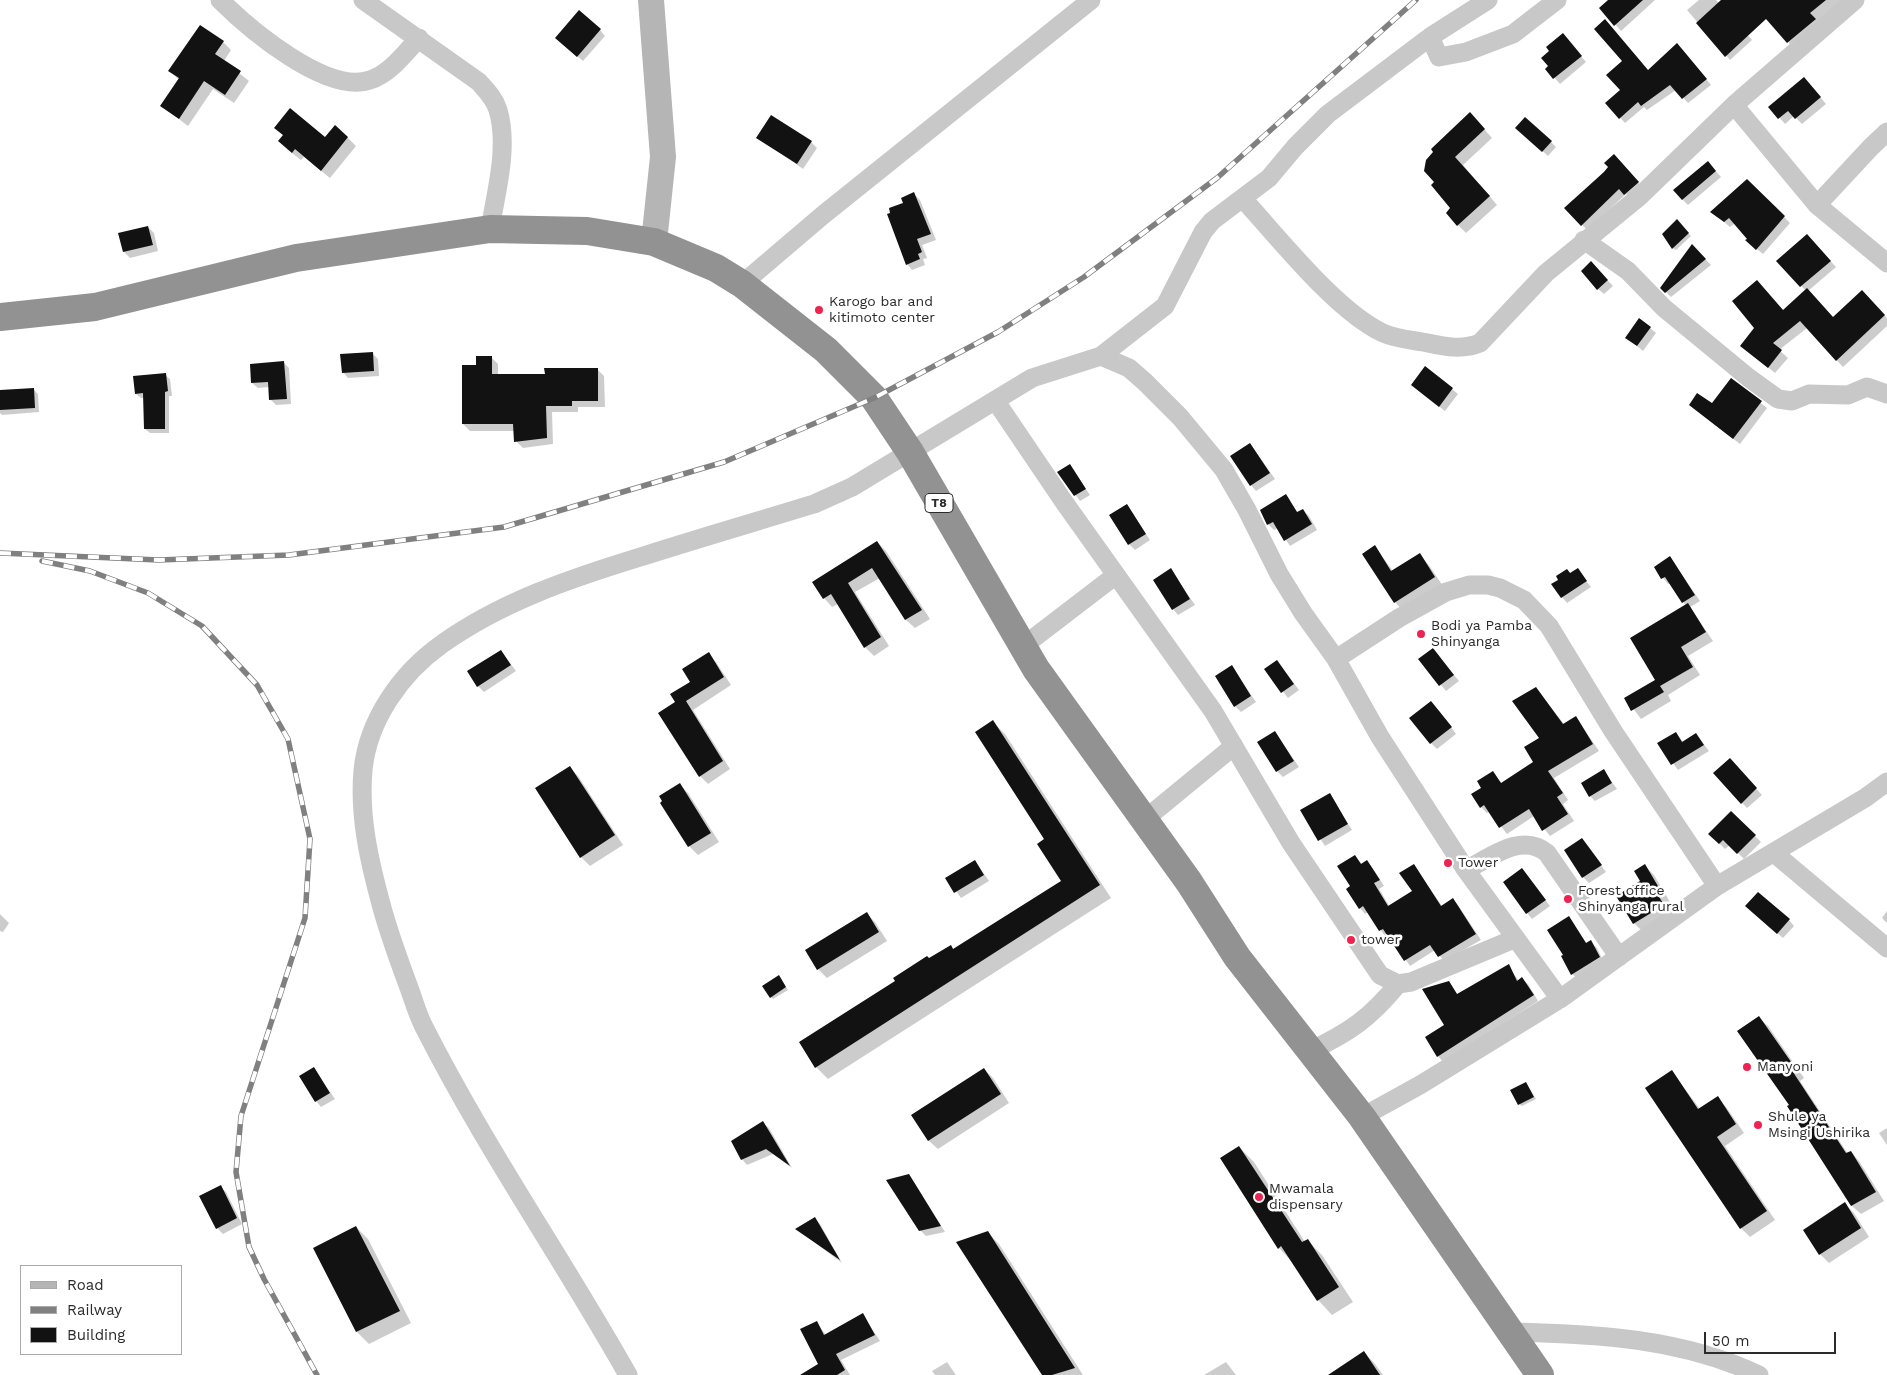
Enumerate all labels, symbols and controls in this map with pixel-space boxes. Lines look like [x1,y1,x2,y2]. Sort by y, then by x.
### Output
place label: Karogo bar and kitimoto center [829,294,935,326]
marker: Karogo bar and kitimoto center [813,304,825,316]
road number: T8 [925,493,953,512]
place label: Bodi ya Pamba Shinyanga [1431,618,1532,650]
marker: Bodi ya Pamba Shinyanga [1415,628,1427,640]
place label: Tower [1458,855,1498,871]
marker: Tower [1442,857,1454,869]
place label: Forest office Shinyanga rural [1578,883,1684,916]
marker: Forest office Shinyanga rural [1562,893,1574,905]
place label: tower [1361,932,1400,948]
marker: tower [1345,934,1357,946]
place label: Manyoni [1757,1059,1813,1075]
marker: Manyoni [1741,1061,1753,1073]
place label: Shule ya Msingi Ushirika [1768,1109,1870,1142]
marker: Shule ya Msingi Ushirika [1752,1119,1764,1131]
place label: Mwamala dispensary [1269,1181,1343,1214]
marker: Mwamala dispensary [1253,1191,1265,1203]
legend [20,1265,182,1355]
text: Road [67,1276,104,1294]
text: Railway [67,1301,122,1319]
scale bar [1707,1322,1840,1354]
text: Building [67,1326,125,1344]
text: 50 m [1712,1332,1749,1350]

